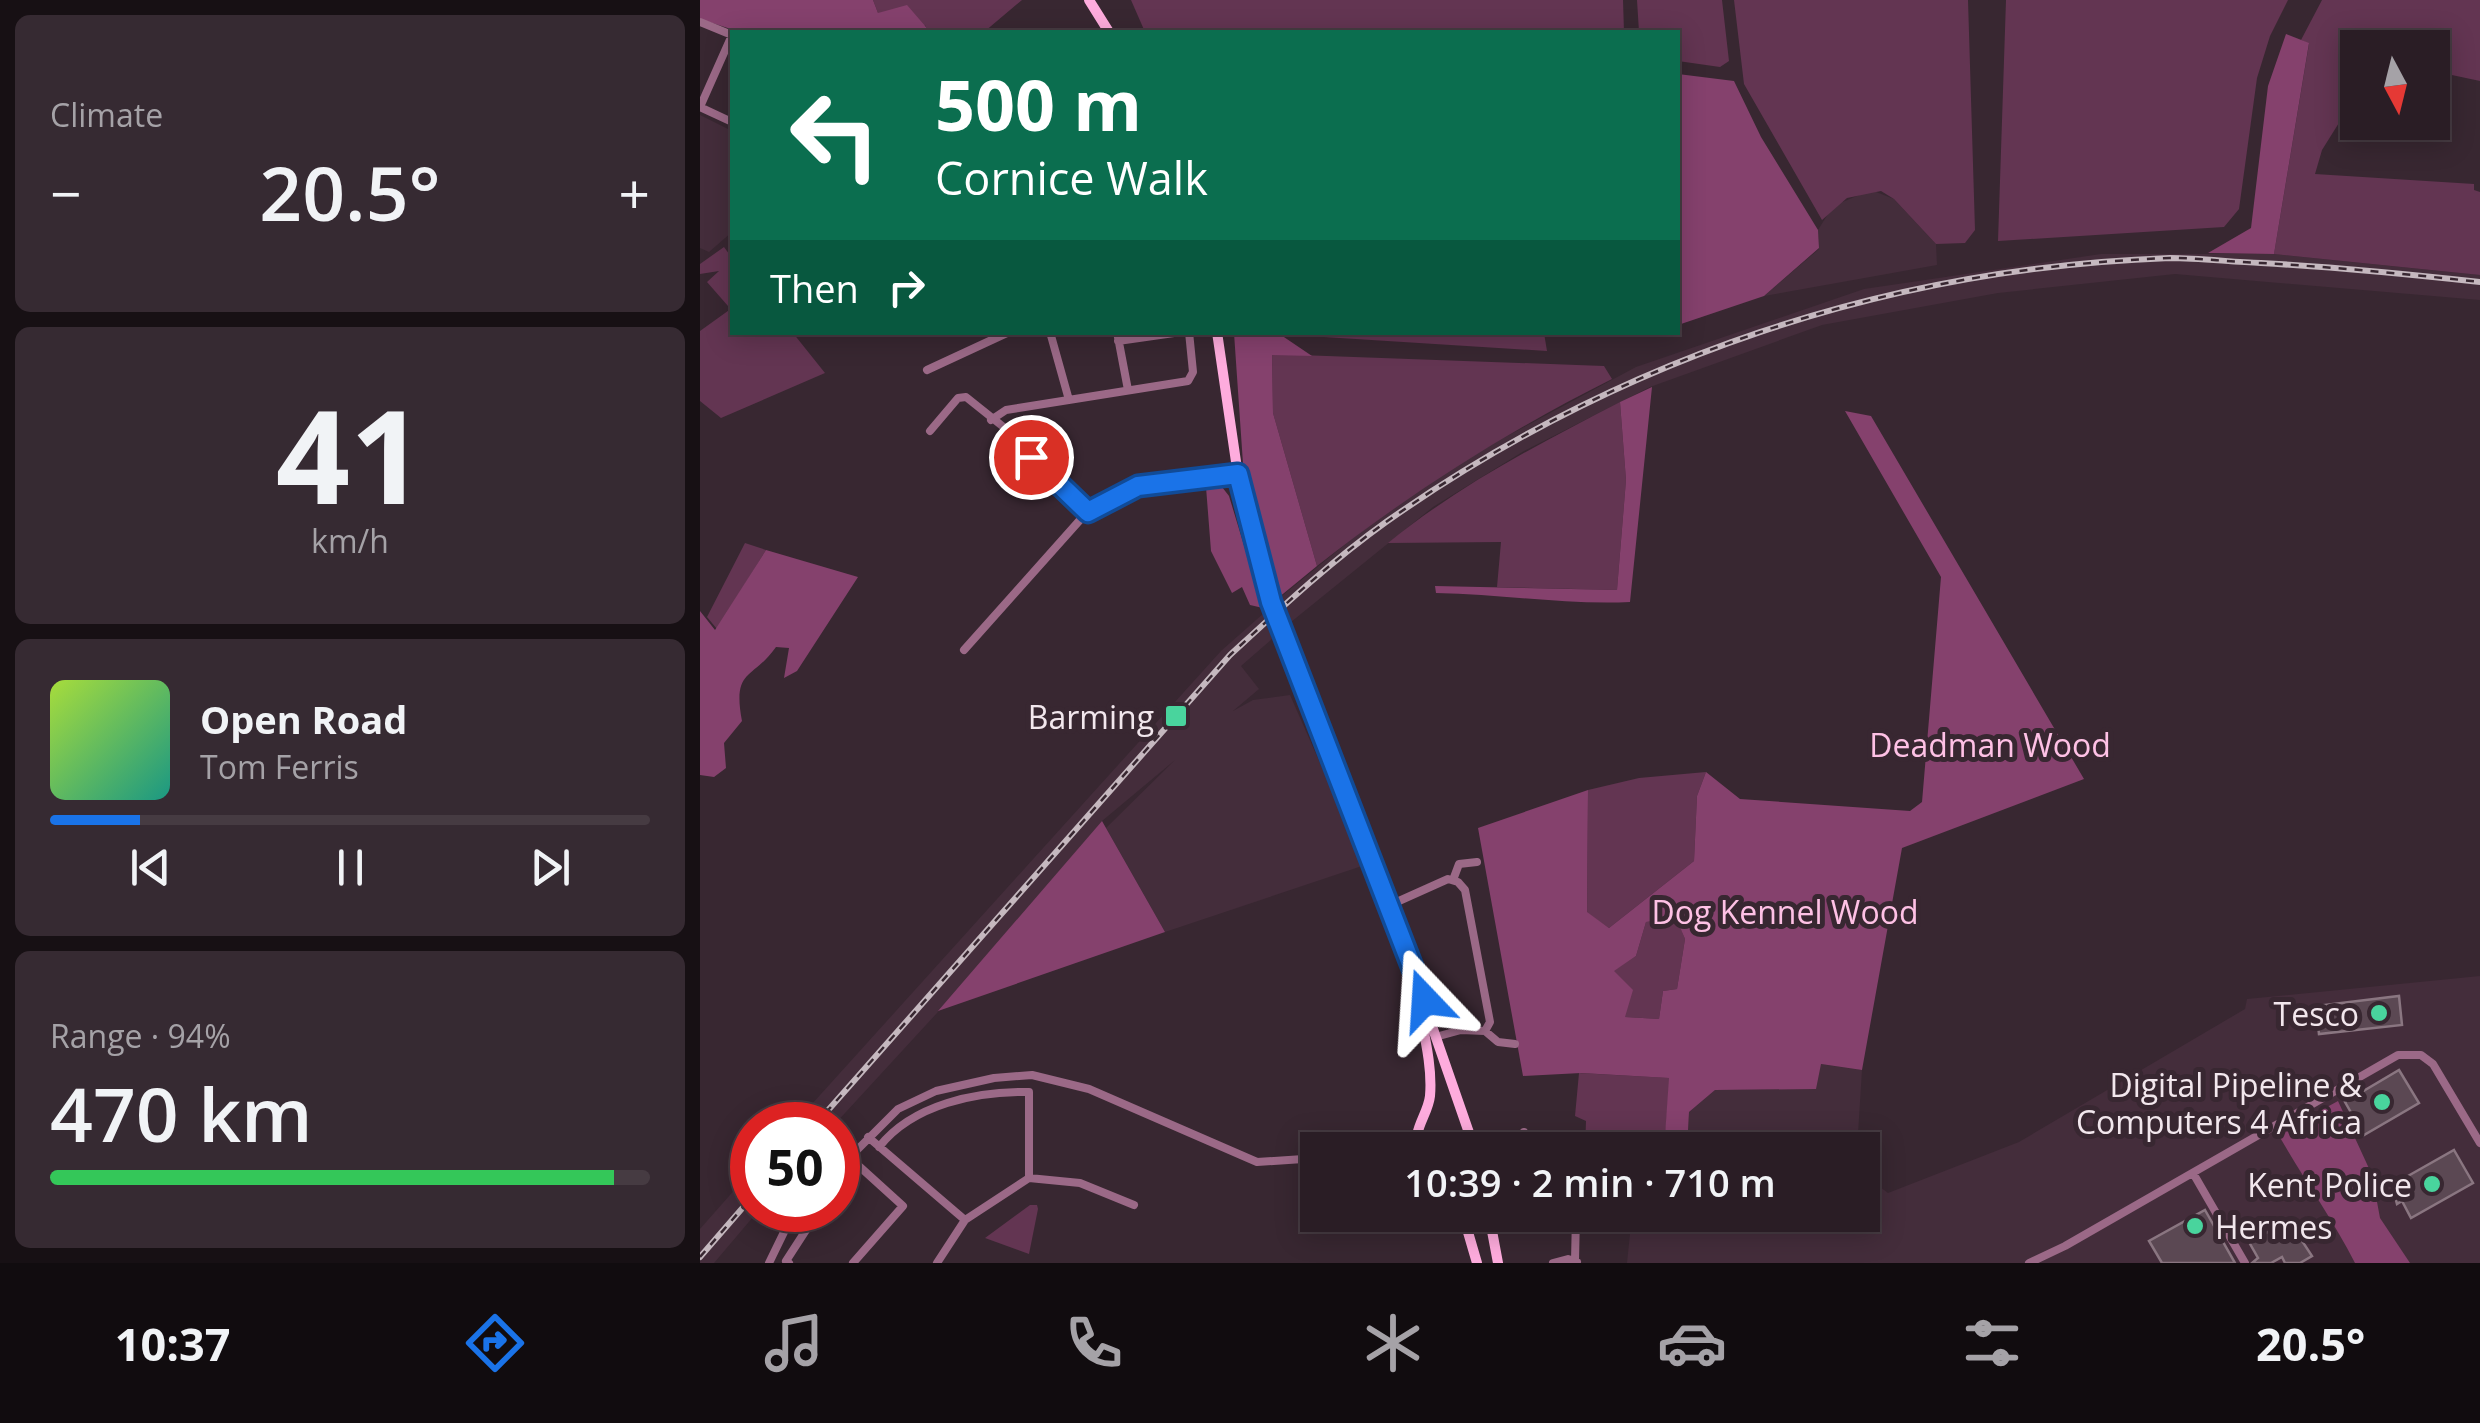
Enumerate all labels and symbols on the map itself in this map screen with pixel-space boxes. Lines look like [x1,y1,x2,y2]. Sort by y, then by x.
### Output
north arrow [2340,30,2450,140]
pin [989,415,1074,500]
place label: Barming [1028,695,1154,738]
marker: Barming [1163,703,1189,729]
park label: Deadman Wood [1869,723,2111,766]
park label: Dog Kennel Wood [1652,890,1918,933]
position arrow [1373,948,1477,1052]
place label: Tesco [2274,992,2359,1035]
marker: Tesco [2368,1002,2390,1024]
place label: Digital Pipeline & Computers 4 Africa [2076,1063,2363,1143]
marker: Digital Pipeline & Computers 4 Africa [2371,1091,2393,1113]
speed limit sign: 50 [730,1102,860,1232]
place label: Kent Police [2247,1163,2412,1206]
marker: Kent Police [2421,1173,2443,1195]
place label: Hermes [2215,1205,2332,1248]
marker: Hermes [2184,1215,2206,1237]

